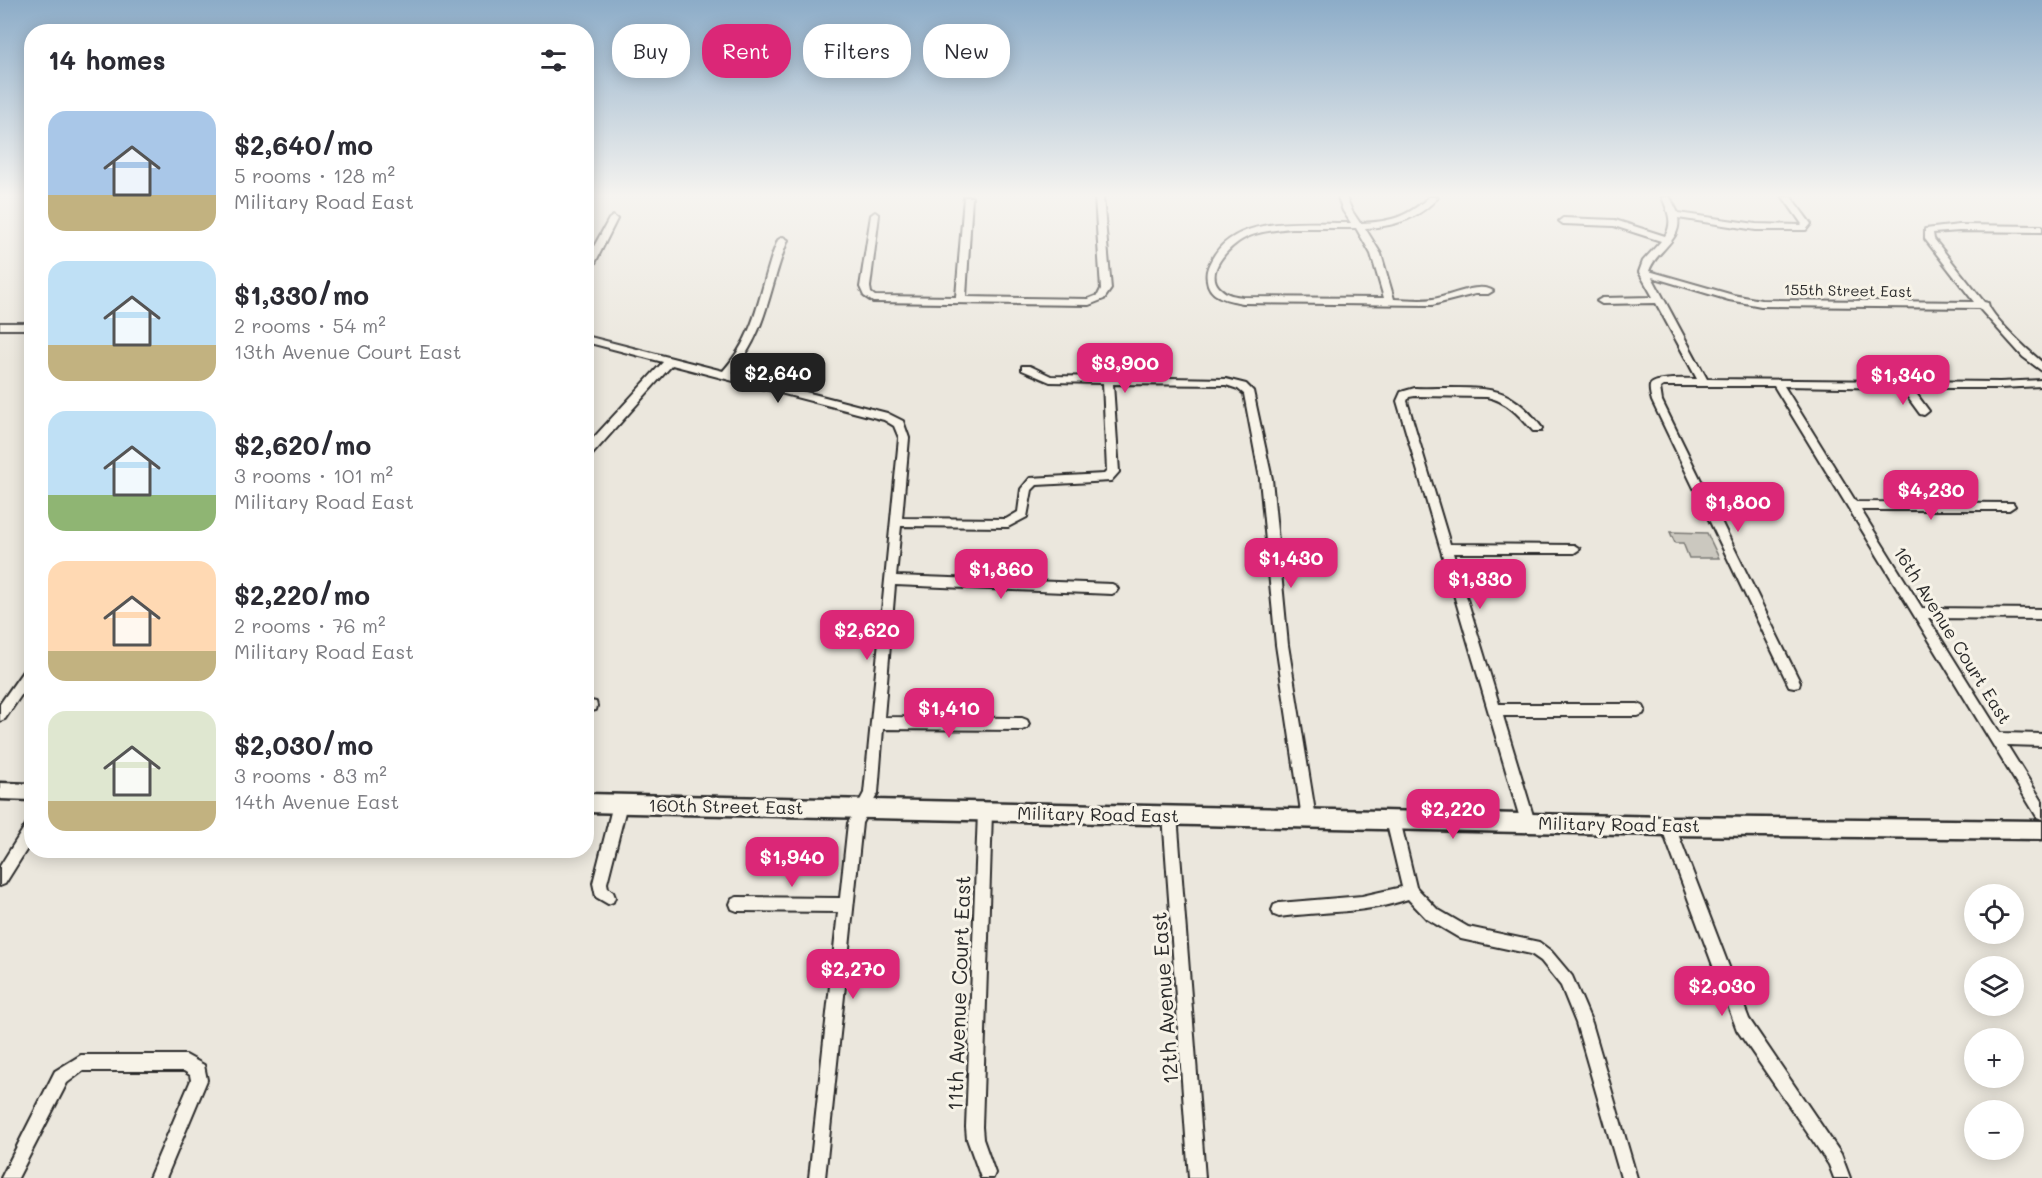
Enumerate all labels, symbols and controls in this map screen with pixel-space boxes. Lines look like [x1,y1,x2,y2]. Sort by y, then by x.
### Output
chip: Buy [612,24,690,78]
chip: Rent [702,24,791,78]
chip: Filters [803,24,911,78]
chip: New [923,24,1010,78]
text: 14 homes [48,43,166,77]
icon: filters [537,44,570,77]
text: $2,640/mo [234,128,373,162]
icon: home [96,135,168,207]
text: 5 rooms · 128 m² [234,162,395,188]
text: Military Road East [234,188,414,214]
text: $1,330/mo [234,278,369,312]
street label: 155th Street East [1784,279,1912,301]
icon: home [96,285,168,357]
text: 2 rooms · 54 m² [234,312,386,338]
text: 13th Avenue Court East [234,338,462,364]
pin: $3,900 [1076,343,1174,394]
text: $3,900 [1091,349,1159,375]
pin: $2,640 [729,353,827,404]
pin: $1,340 [1854,355,1952,406]
text: $2,640 [744,359,812,385]
text: $1,340 [1871,361,1935,387]
text: $2,620/mo [234,428,371,462]
icon: home [96,435,168,507]
text: 3 rooms · 101 m² [234,462,393,488]
pin: $4,230 [1882,470,1980,521]
text: $4,230 [1897,476,1965,502]
pin: $1,800 [1689,482,1787,533]
text: Military Road East [234,488,414,514]
text: $1,800 [1705,488,1771,514]
pin: $1,430 [1242,538,1340,589]
street label: 16th Avenue Court East [1888,542,2018,728]
text: $1,430 [1259,544,1323,570]
pin: $1,860 [952,549,1050,600]
text: $1,860 [969,555,1033,581]
pin: $1,330 [1431,559,1529,610]
text: $1,330 [1448,565,1512,591]
text: $2,220/mo [234,578,370,612]
icon: home [96,585,168,657]
pin: $2,620 [818,610,916,661]
text: 2 rooms · 76 m² [234,612,386,638]
text: $2,620 [834,616,900,642]
text: Military Road East [234,638,414,664]
pin: $1,410 [900,688,998,739]
text: $1,410 [918,694,980,720]
text: $2,030/mo [234,728,373,762]
icon: home [96,735,168,807]
text: 3 rooms · 83 m² [234,762,387,788]
text: 14th Avenue East [234,788,399,814]
pin: $2,220 [1404,789,1502,840]
street label: 160th Street East [648,793,804,819]
text: $2,220 [1421,795,1485,821]
street label: Military Road East [1017,801,1179,827]
street label: Military Road East [1538,811,1700,837]
pin: $1,940 [743,837,841,888]
text: $1,940 [760,843,824,869]
street label: 11th Avenue Court East [940,875,976,1111]
map controls [1964,884,2024,1160]
button: locate [1964,884,2024,944]
street label: 12th Avenue East [1145,911,1183,1085]
pin: $2,270 [804,949,902,1000]
text: $2,270 [821,955,885,981]
button: layers [1964,956,2024,1016]
pin: $2,030 [1673,966,1771,1017]
text: $2,030 [1688,972,1756,998]
button: + [1964,1028,2024,1088]
button: − [1964,1100,2024,1160]

